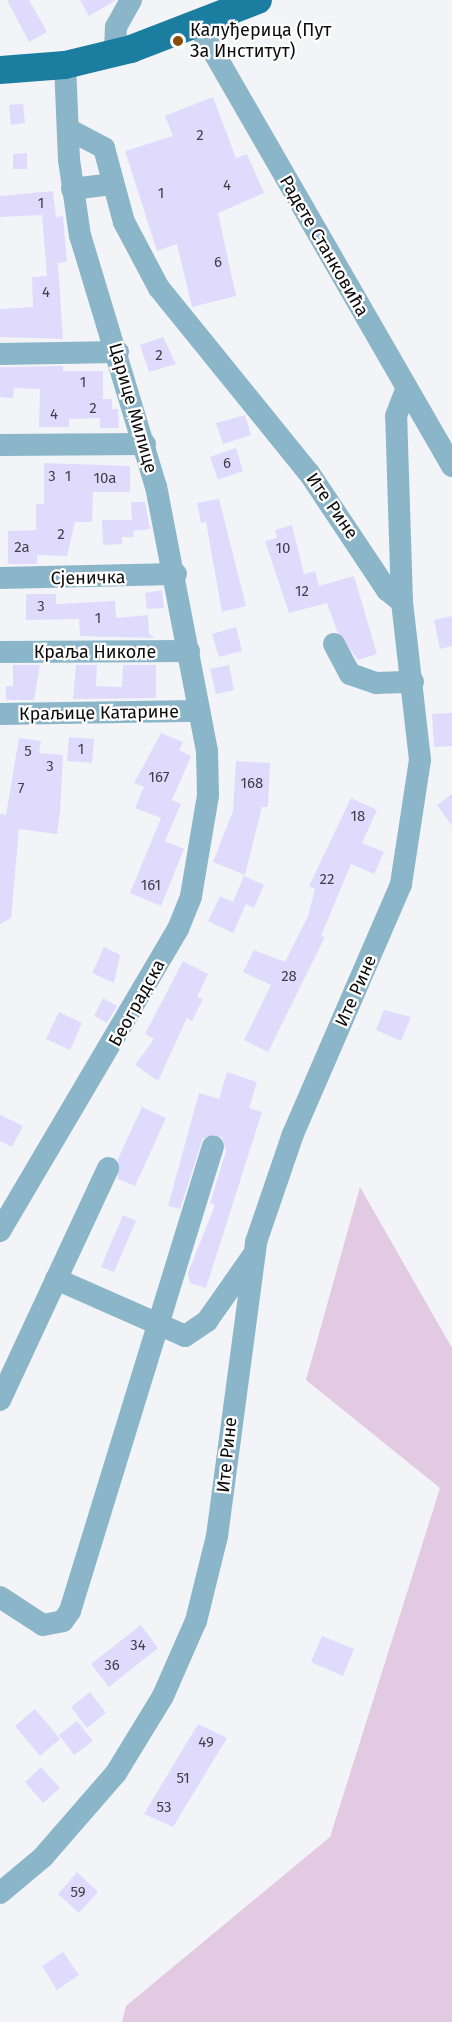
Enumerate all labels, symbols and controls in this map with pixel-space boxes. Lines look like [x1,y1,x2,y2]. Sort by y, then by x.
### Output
place label: Калуђерица (Пут За Институт) [190,20,331,63]
marker: Калуђерица (Пут За Институт) [171,34,185,48]
house number: 2 [196,127,204,145]
street label: Радете Станковића [275,172,373,320]
house number: 4 [223,177,231,195]
house number: 1 [158,185,164,203]
house number: 1 [38,195,44,213]
house number: 6 [214,254,222,272]
house number: 4 [42,284,50,302]
street label: Царице Милице [104,340,162,476]
house number: 2 [155,347,163,365]
house number: 1 [80,374,86,392]
house number: 2 [89,400,97,418]
house number: 4 [50,406,58,424]
house number: 6 [223,455,231,473]
house number: 3 [48,468,56,486]
house number: 1 [65,468,71,486]
street label: Ите Рине [301,469,363,543]
house number: 10a [93,470,117,488]
house number: 2 [57,526,65,544]
house number: 2a [14,539,30,557]
house number: 10 [276,540,290,558]
street label: Сјеничка [50,567,126,589]
house number: 12 [295,583,309,601]
house number: 3 [37,598,45,616]
house number: 1 [95,610,101,628]
street label: Краља Николе [34,641,156,663]
street label: Краљице Катарине [19,701,179,725]
house number: 1 [78,741,84,759]
house number: 5 [24,743,32,761]
house number: 3 [46,758,54,776]
house number: 167 [149,769,169,787]
house number: 168 [241,775,263,793]
house number: 7 [18,780,24,798]
house number: 18 [351,808,365,826]
house number: 22 [320,871,334,889]
house number: 161 [141,877,161,895]
street label: Ите Рине [331,952,381,1030]
street label: Београдска [104,956,170,1050]
house number: 28 [281,968,297,986]
street label: Ите Рине [212,1416,242,1494]
house number: 34 [130,1637,146,1655]
house number: 36 [104,1657,120,1675]
house number: 49 [198,1734,214,1752]
house number: 51 [176,1770,190,1788]
house number: 53 [157,1799,171,1817]
house number: 59 [70,1884,86,1902]

